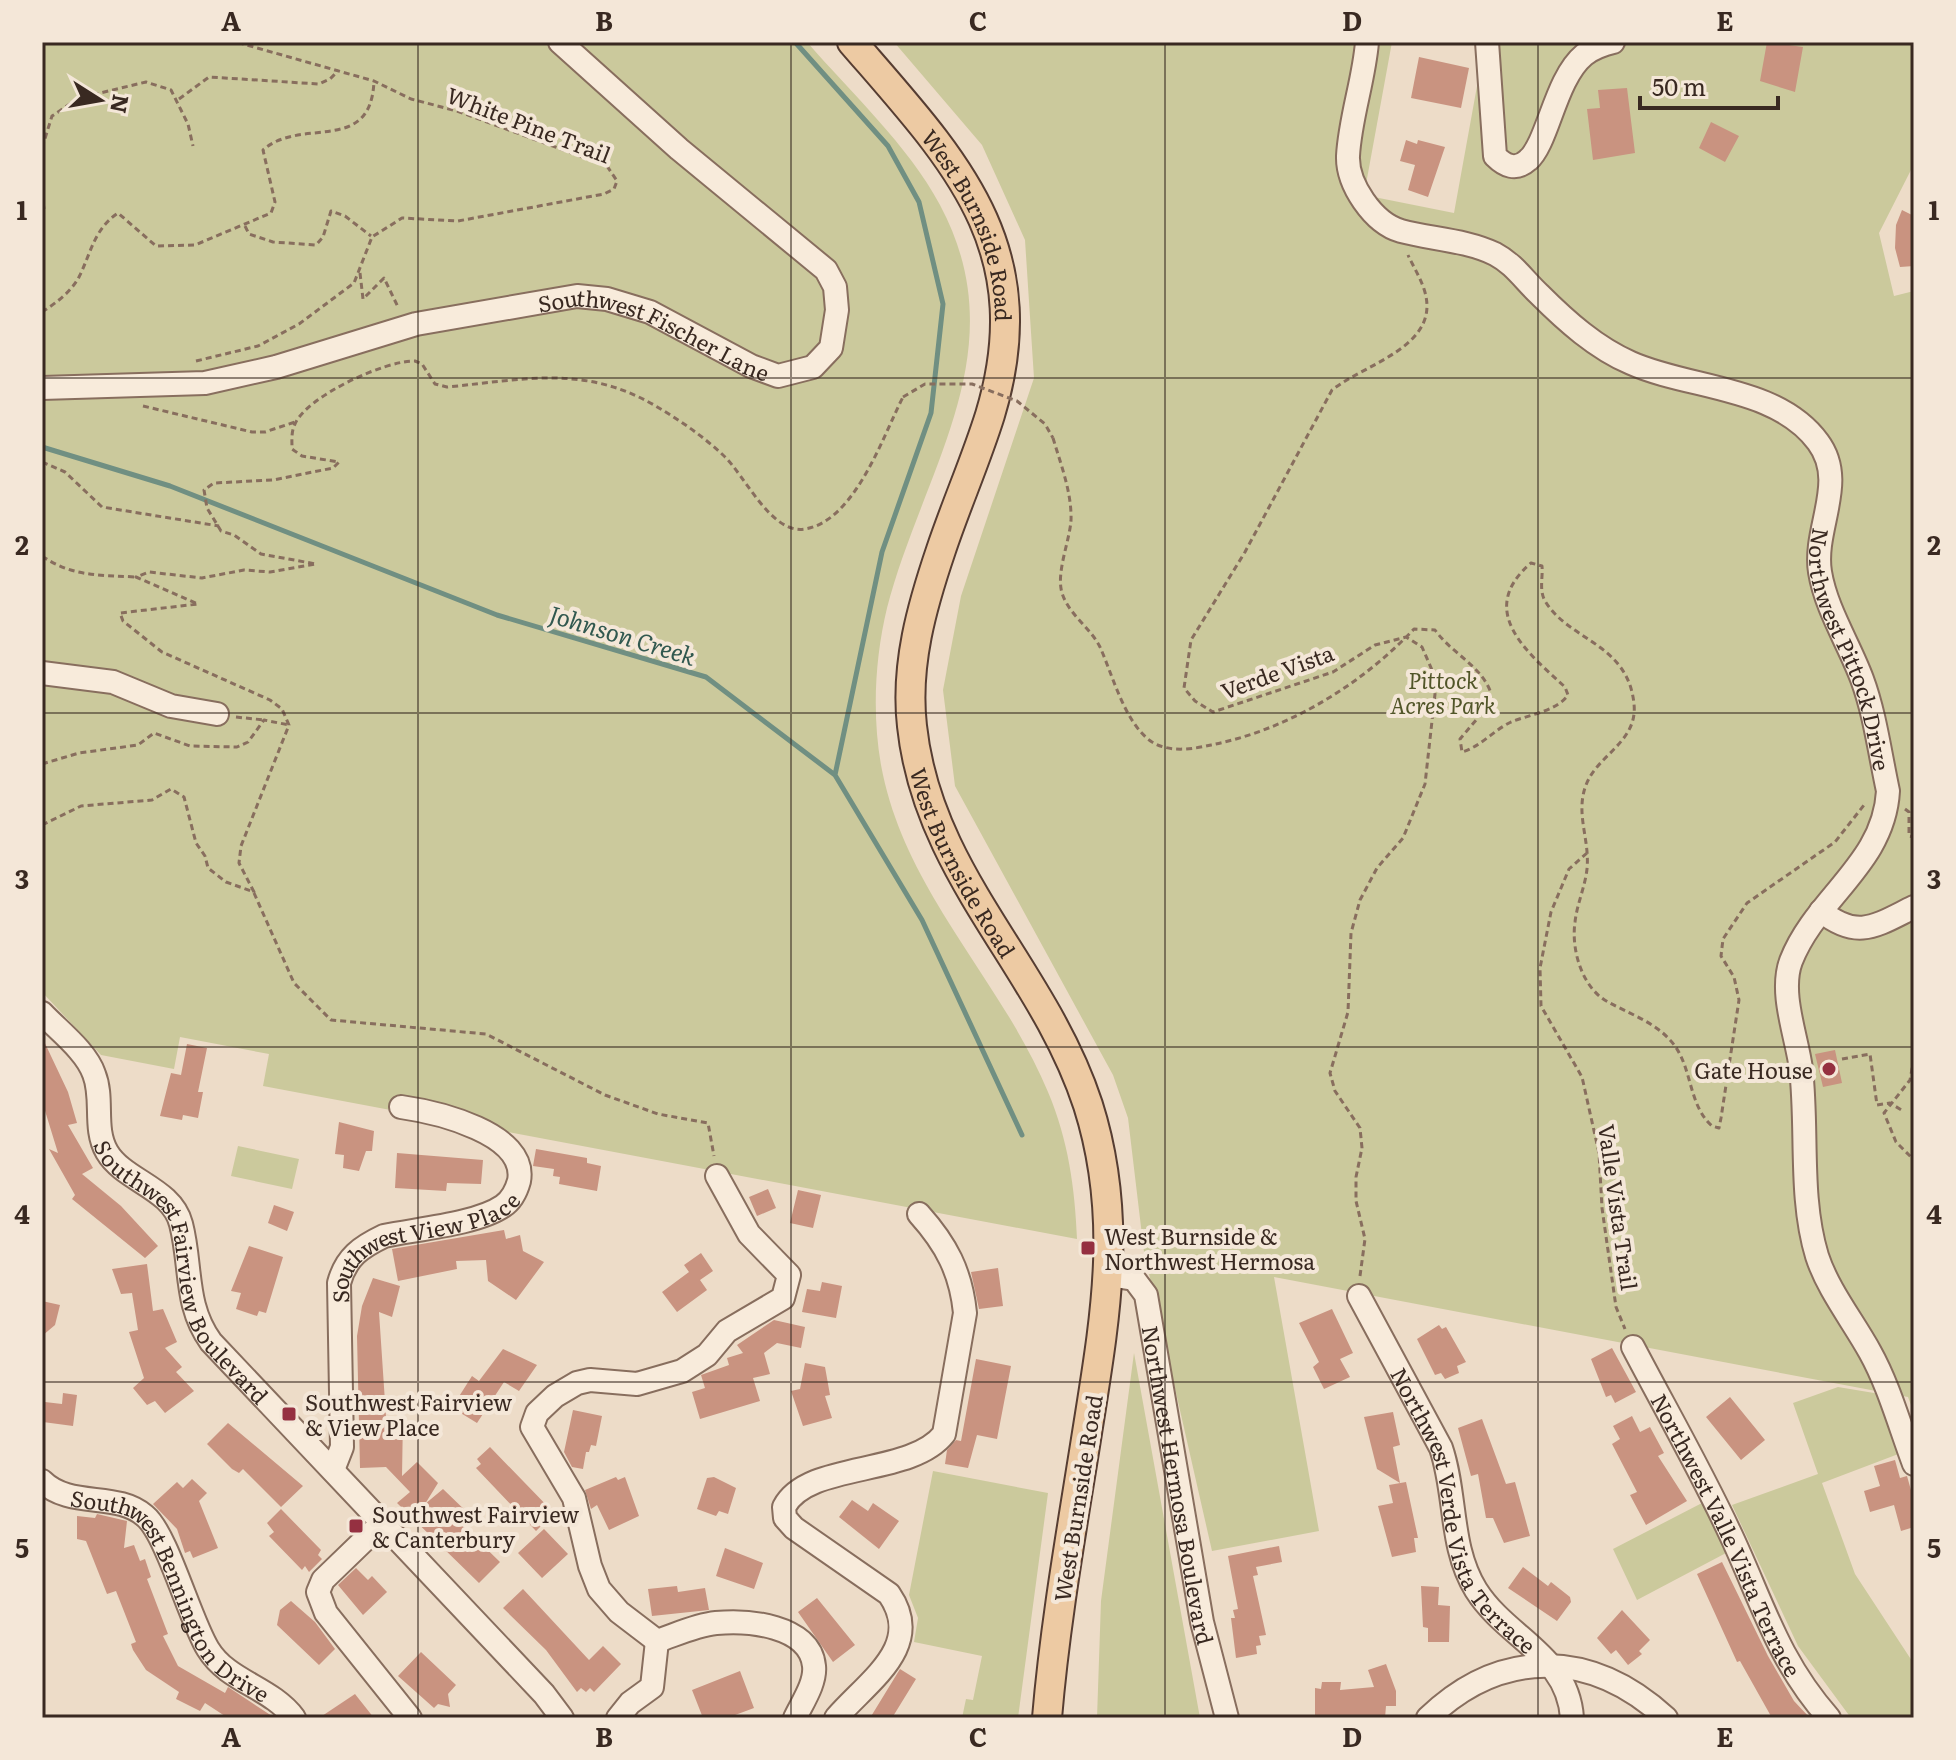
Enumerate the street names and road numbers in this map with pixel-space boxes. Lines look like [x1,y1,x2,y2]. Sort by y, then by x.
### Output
street label: White Pine Trail [442,78,616,170]
street label: West Burnside Road [915,122,1022,322]
street label: Southwest Fischer Lane [535,280,774,388]
street label: Northwest Pittock Drive [1802,526,1900,773]
street label: Verde Vista [1216,635,1338,707]
street label: West Burnside Road [903,763,1025,963]
street label: Valle Vista Trail [1591,1122,1647,1292]
street label: Southwest Fairview Boulevard [87,1134,277,1410]
street label: Southwest View Place [322,1184,527,1304]
street label: Northwest Hermosa Boulevard [1135,1323,1224,1648]
street label: Northwest Verde Vista Terrace [1384,1361,1544,1660]
street label: Northwest Valle Vista Terrace [1644,1387,1810,1682]
street label: West Burnside Road [1044,1392,1110,1604]
street label: Southwest Bennington Drive [68,1480,276,1709]

